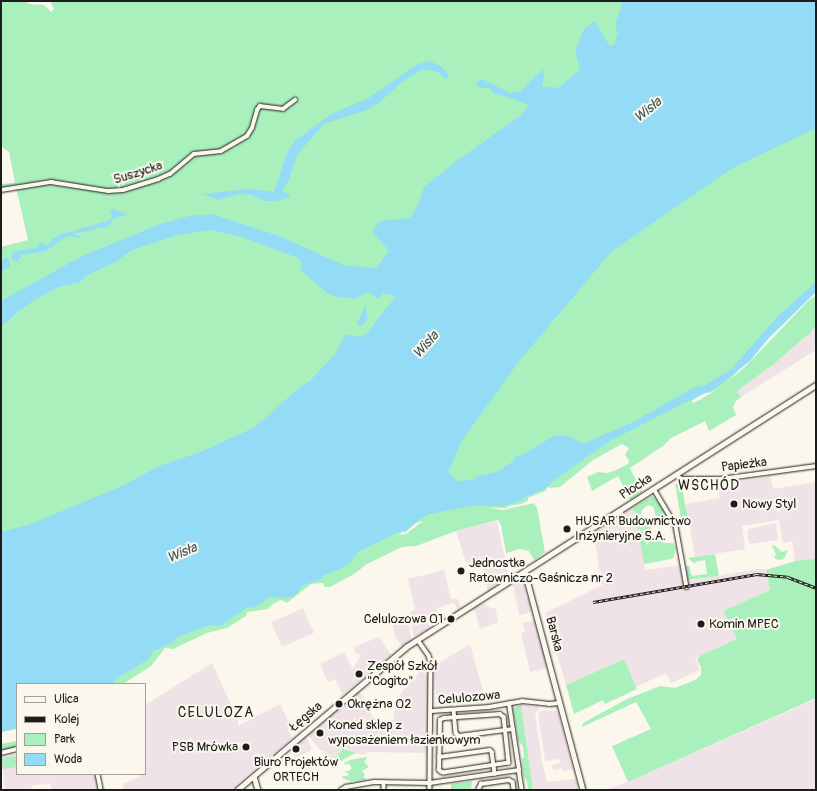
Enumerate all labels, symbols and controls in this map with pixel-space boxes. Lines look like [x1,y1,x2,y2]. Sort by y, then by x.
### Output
water label: Wisła [631,94,665,126]
street label: Suszycka [112,158,164,188]
water label: Wisła [409,328,443,362]
street label: Papieżka [720,454,768,476]
street label: Płocka [617,471,655,503]
district label: WSCHÓD [678,478,740,494]
place label: Nowy Styl [742,496,796,512]
marker: Nowy Styl [729,499,739,509]
place label: HUSAR Budownictwo Inżynieryjne S.A. [575,514,691,545]
marker: HUSAR Budownictwo Inżynieryjne S.A. [562,524,572,534]
water label: Wisła [165,539,199,567]
place label: Jednostka Ratowniczo-Gaśnicza nr 2 [469,556,613,587]
marker: Jednostka Ratowniczo-Gaśnicza nr 2 [456,566,466,576]
place label: Celulozowa 01 [364,611,443,627]
marker: Celulozowa 01 [446,614,456,624]
street label: Barska [542,615,566,653]
place label: Komin MPEC [709,616,779,632]
marker: Komin MPEC [696,619,706,629]
place label: Zespół Szkół "Cogito" [367,659,437,690]
marker: Zespół Szkół "Cogito" [354,669,364,679]
legend [16,683,146,775]
street label: Celulozowa [437,688,501,708]
text: Ulica [54,692,79,707]
place label: Okrężna 02 [347,696,411,712]
street label: Łęgska [286,699,326,735]
marker: Okrężna 02 [334,699,344,709]
district label: CELULOZA [178,705,254,721]
text: Kolej [54,712,79,727]
place label: Koned sklep z wyposażeniem łazienkowym [328,718,481,749]
marker: Koned sklep z wyposażeniem łazienkowym [315,728,325,738]
text: Park [54,732,75,747]
place label: PSB Mrówka [172,739,238,755]
marker: PSB Mrówka [241,742,251,752]
marker: Biuro Projektów ORTECH [291,744,301,754]
text: Woda [54,752,82,767]
place label: Biuro Projektów ORTECH [254,755,338,786]

